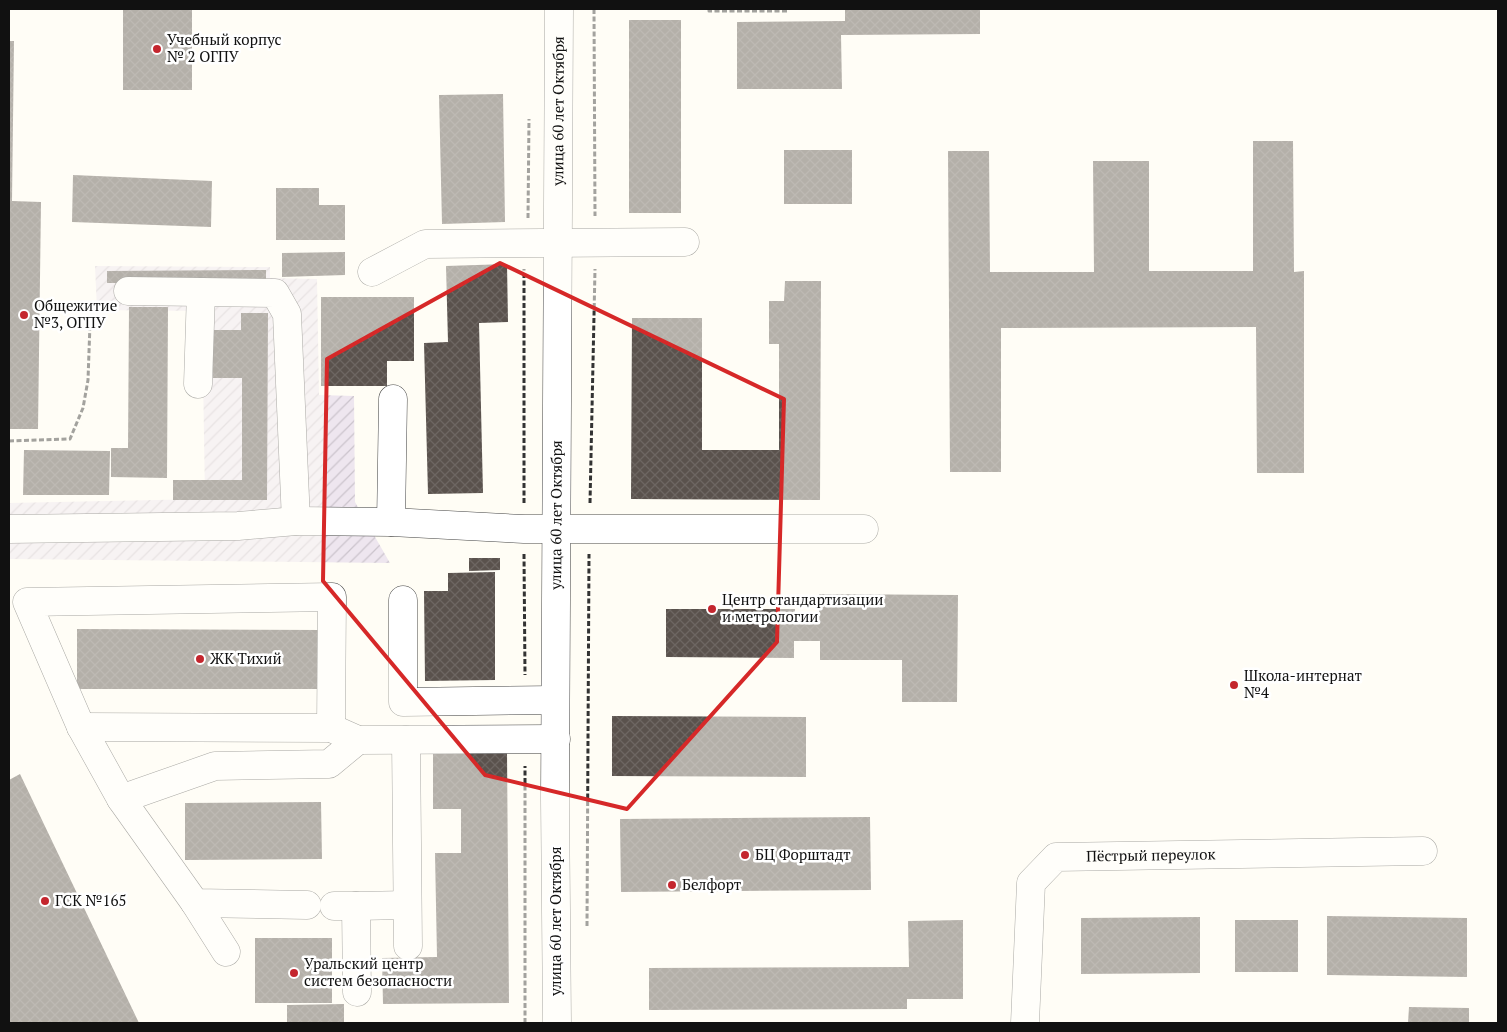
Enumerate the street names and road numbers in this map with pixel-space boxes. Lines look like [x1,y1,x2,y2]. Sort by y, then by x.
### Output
street label: улица 60 лет Октября [547,36,568,187]
street label: улица 60 лет Октября [545,440,566,591]
street label: Пёстрый переулок [1086,843,1217,866]
street label: улица 60 лет Октября [545,846,565,997]

